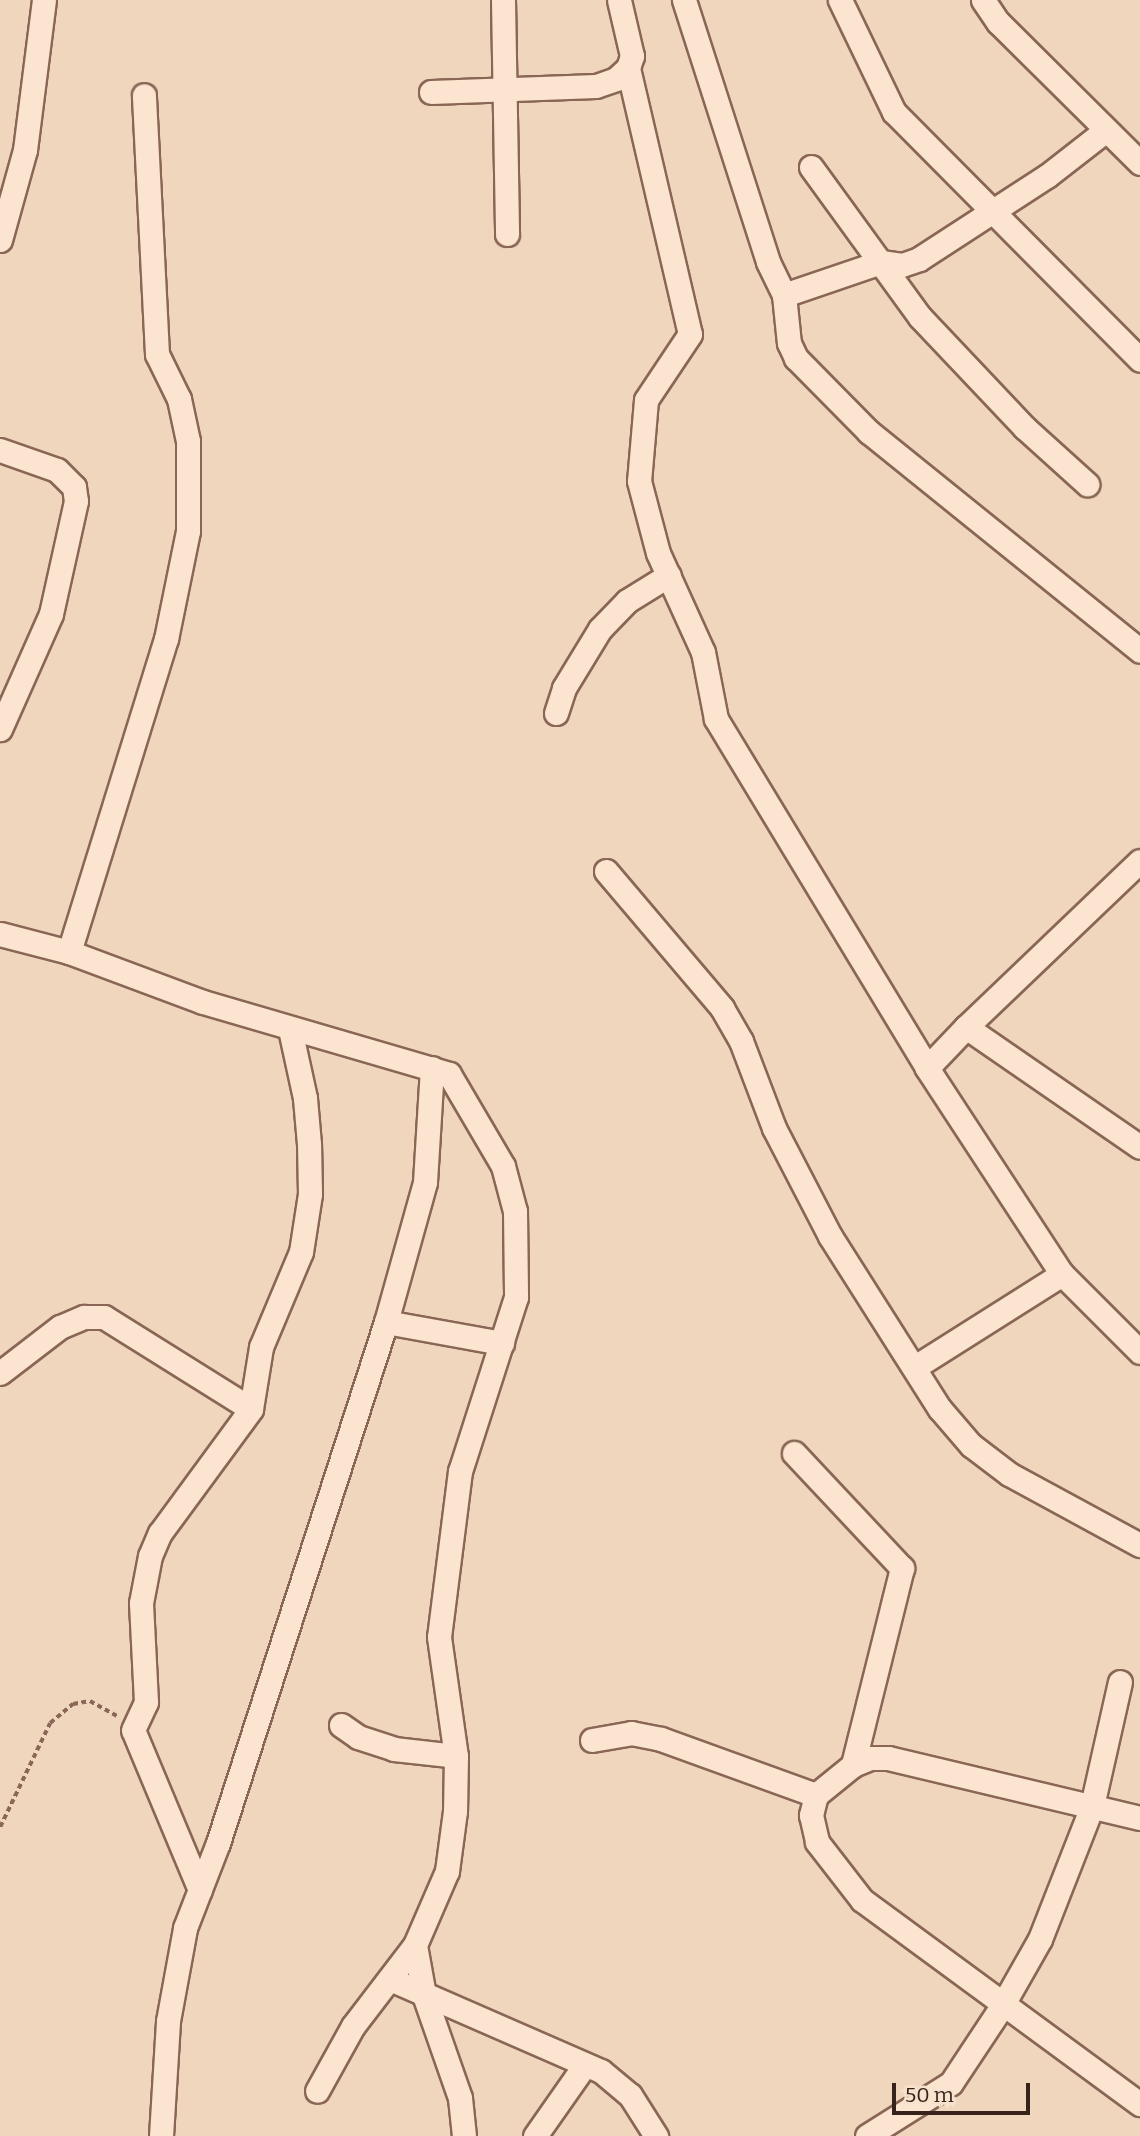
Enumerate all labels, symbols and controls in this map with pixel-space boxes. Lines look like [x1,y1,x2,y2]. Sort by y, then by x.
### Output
scale bar [895,2070,1033,2114]
text: 50 m [905,2082,954,2108]

